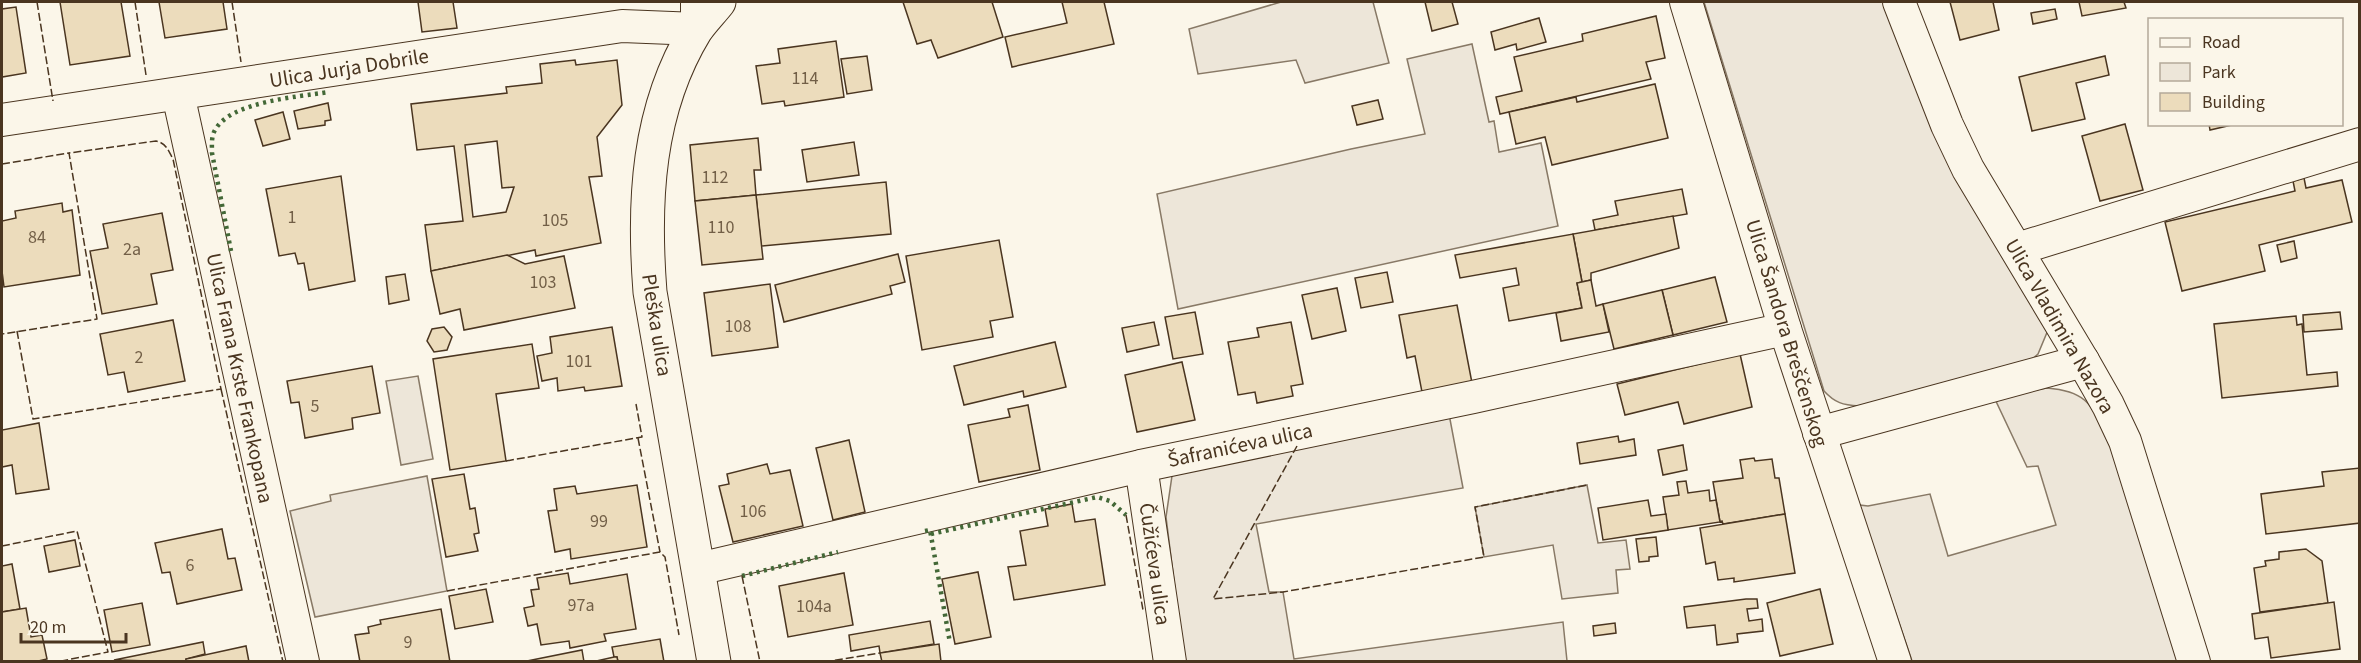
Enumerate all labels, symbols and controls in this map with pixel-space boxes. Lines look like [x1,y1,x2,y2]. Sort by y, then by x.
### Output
legend [2148,18,2343,126]
text: Road [2202,30,2241,55]
street label: Ulica Jurja Dobrile [267,41,431,95]
text: Park [2202,60,2236,85]
house number: 114 [792,66,818,91]
text: Building [2202,90,2265,115]
house number: 112 [702,165,728,190]
house number: 1 [288,205,296,230]
house number: 105 [542,208,568,233]
house number: 110 [708,215,734,240]
street label: Ulica Šandora Breščenskog [1738,215,1836,451]
house number: 84 [28,225,46,250]
street label: Ulica Vladimira Nazora [1998,233,2122,419]
house number: 2a [123,237,141,262]
street label: Ulica Frana Krste Frankopana [199,250,281,506]
house number: 103 [530,270,556,295]
street label: Pleška ulica [634,272,680,378]
house number: 108 [725,314,751,339]
house number: 2 [135,345,144,370]
house number: 101 [566,349,592,374]
house number: 5 [311,394,320,419]
street label: Šafranićeva ulica [1165,415,1315,475]
house number: 106 [740,499,766,524]
street label: Čužićeva ulica [1132,501,1178,627]
house number: 99 [590,509,608,534]
house number: 6 [186,553,195,578]
house number: 97a [568,593,594,618]
house number: 104a [796,594,832,619]
scale bar [21,606,126,644]
text: 20 m [30,615,66,640]
house number: 9 [404,630,413,655]

